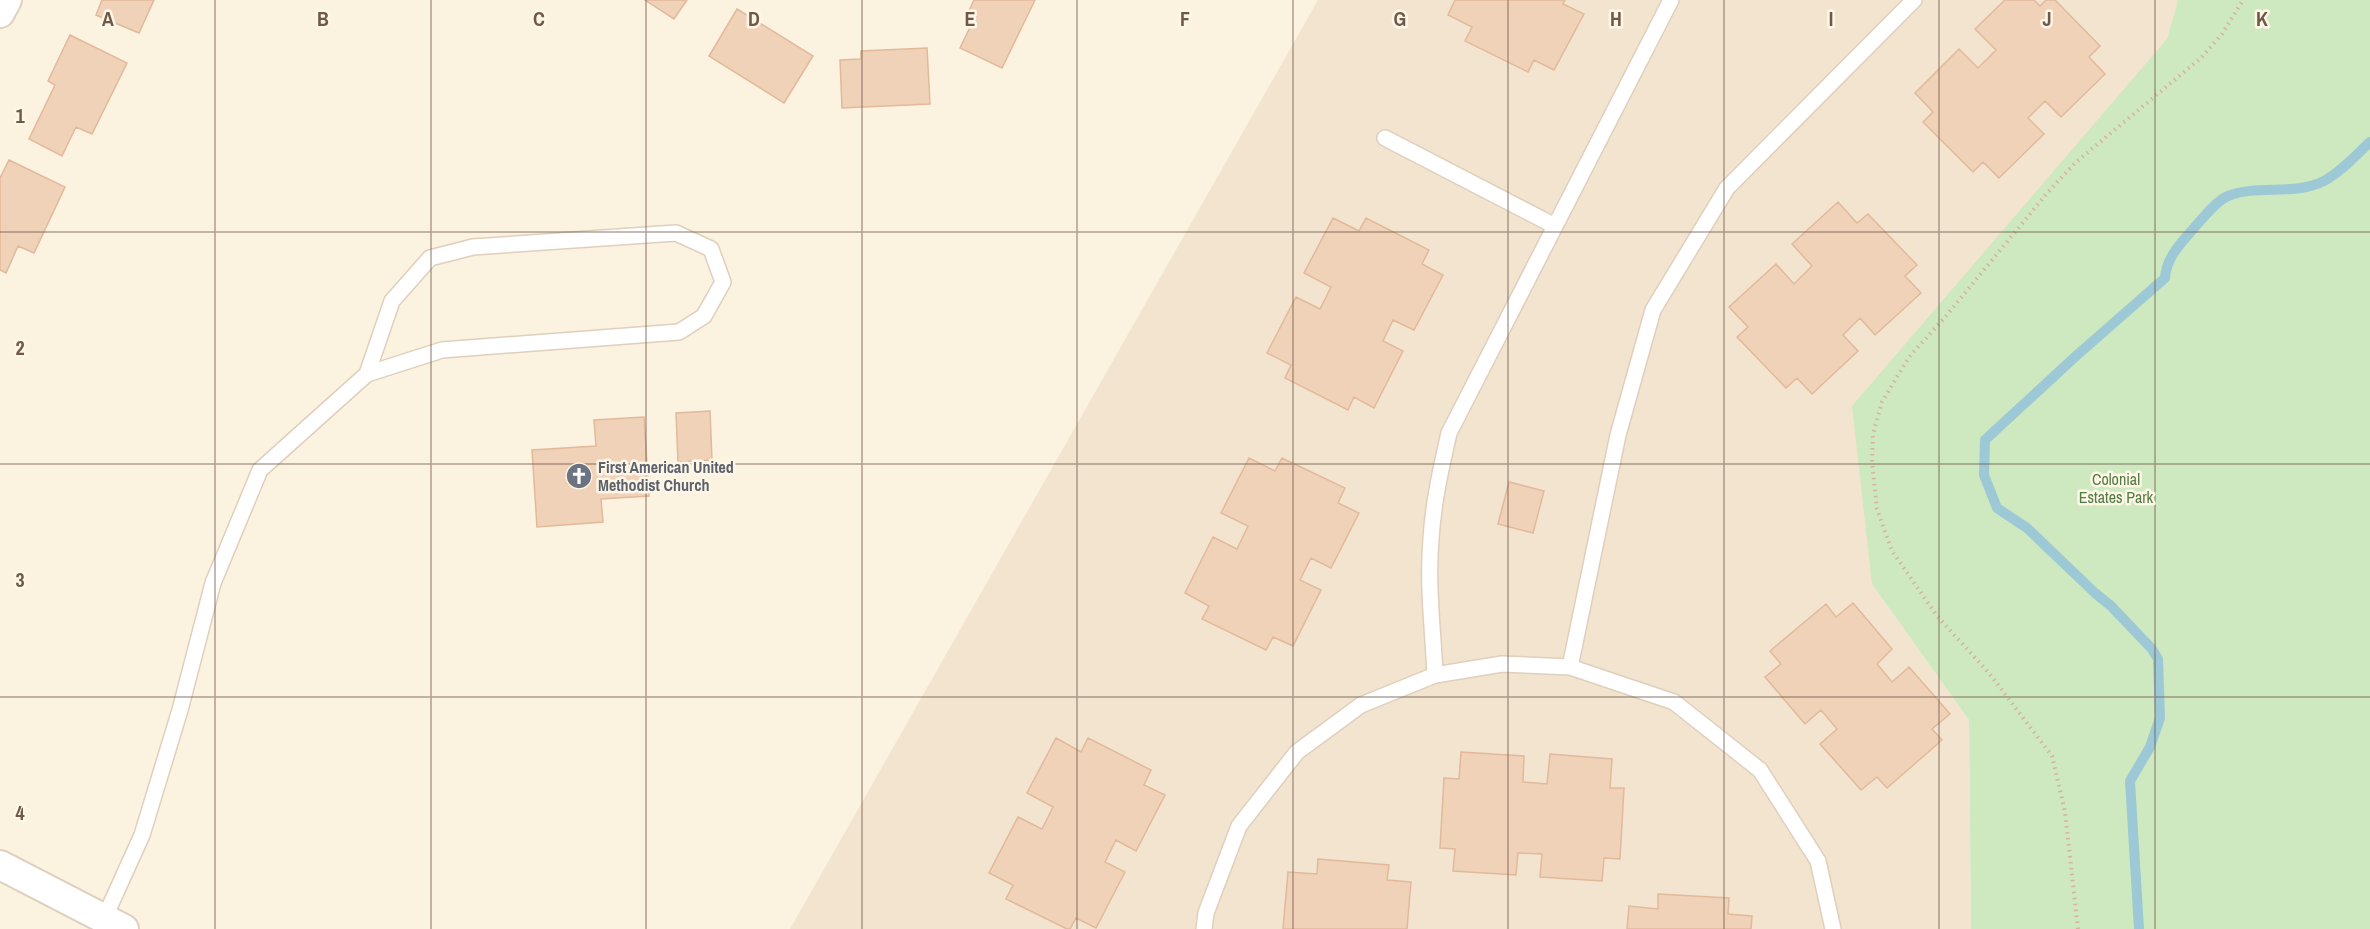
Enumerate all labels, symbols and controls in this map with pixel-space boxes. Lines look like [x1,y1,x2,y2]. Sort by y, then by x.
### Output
text: A [102,5,114,32]
text: B [317,5,329,32]
text: C [533,5,545,32]
text: D [748,5,760,32]
text: E [965,5,976,32]
text: F [1180,5,1190,32]
text: G [1394,5,1406,32]
text: H [1610,5,1622,32]
text: I [1829,5,1833,32]
text: J [2042,5,2052,32]
text: K [2256,5,2268,32]
text: 1 [15,102,25,129]
text: 2 [15,334,25,361]
place label: First American United Methodist Church [598,456,734,496]
church icon: First American United Methodist Church [564,461,594,491]
park label: Colonial Estates Park [2079,468,2154,508]
text: 3 [15,566,25,593]
text: 4 [15,799,25,826]

